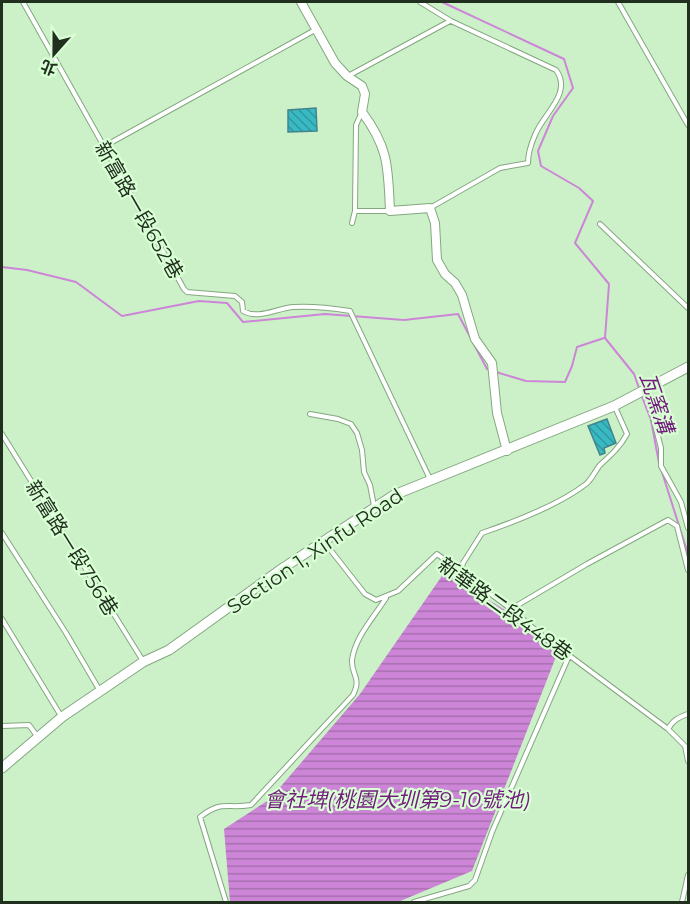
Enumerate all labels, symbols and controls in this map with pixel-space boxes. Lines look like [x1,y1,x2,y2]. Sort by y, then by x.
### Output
north arrow [24,24,84,84]
text: 北 [38,56,60,79]
street label: 新富路一段652巷 [90,137,188,283]
water label: 瓦窯溝 [635,369,680,440]
street label: 新富路一段756巷 [21,476,123,620]
street label: Section 1, Xinfu Road [222,483,408,619]
street label: 新華路二段448巷 [433,552,577,666]
water label: 會社埤(桃園大圳第9-10號池) [264,787,530,812]

